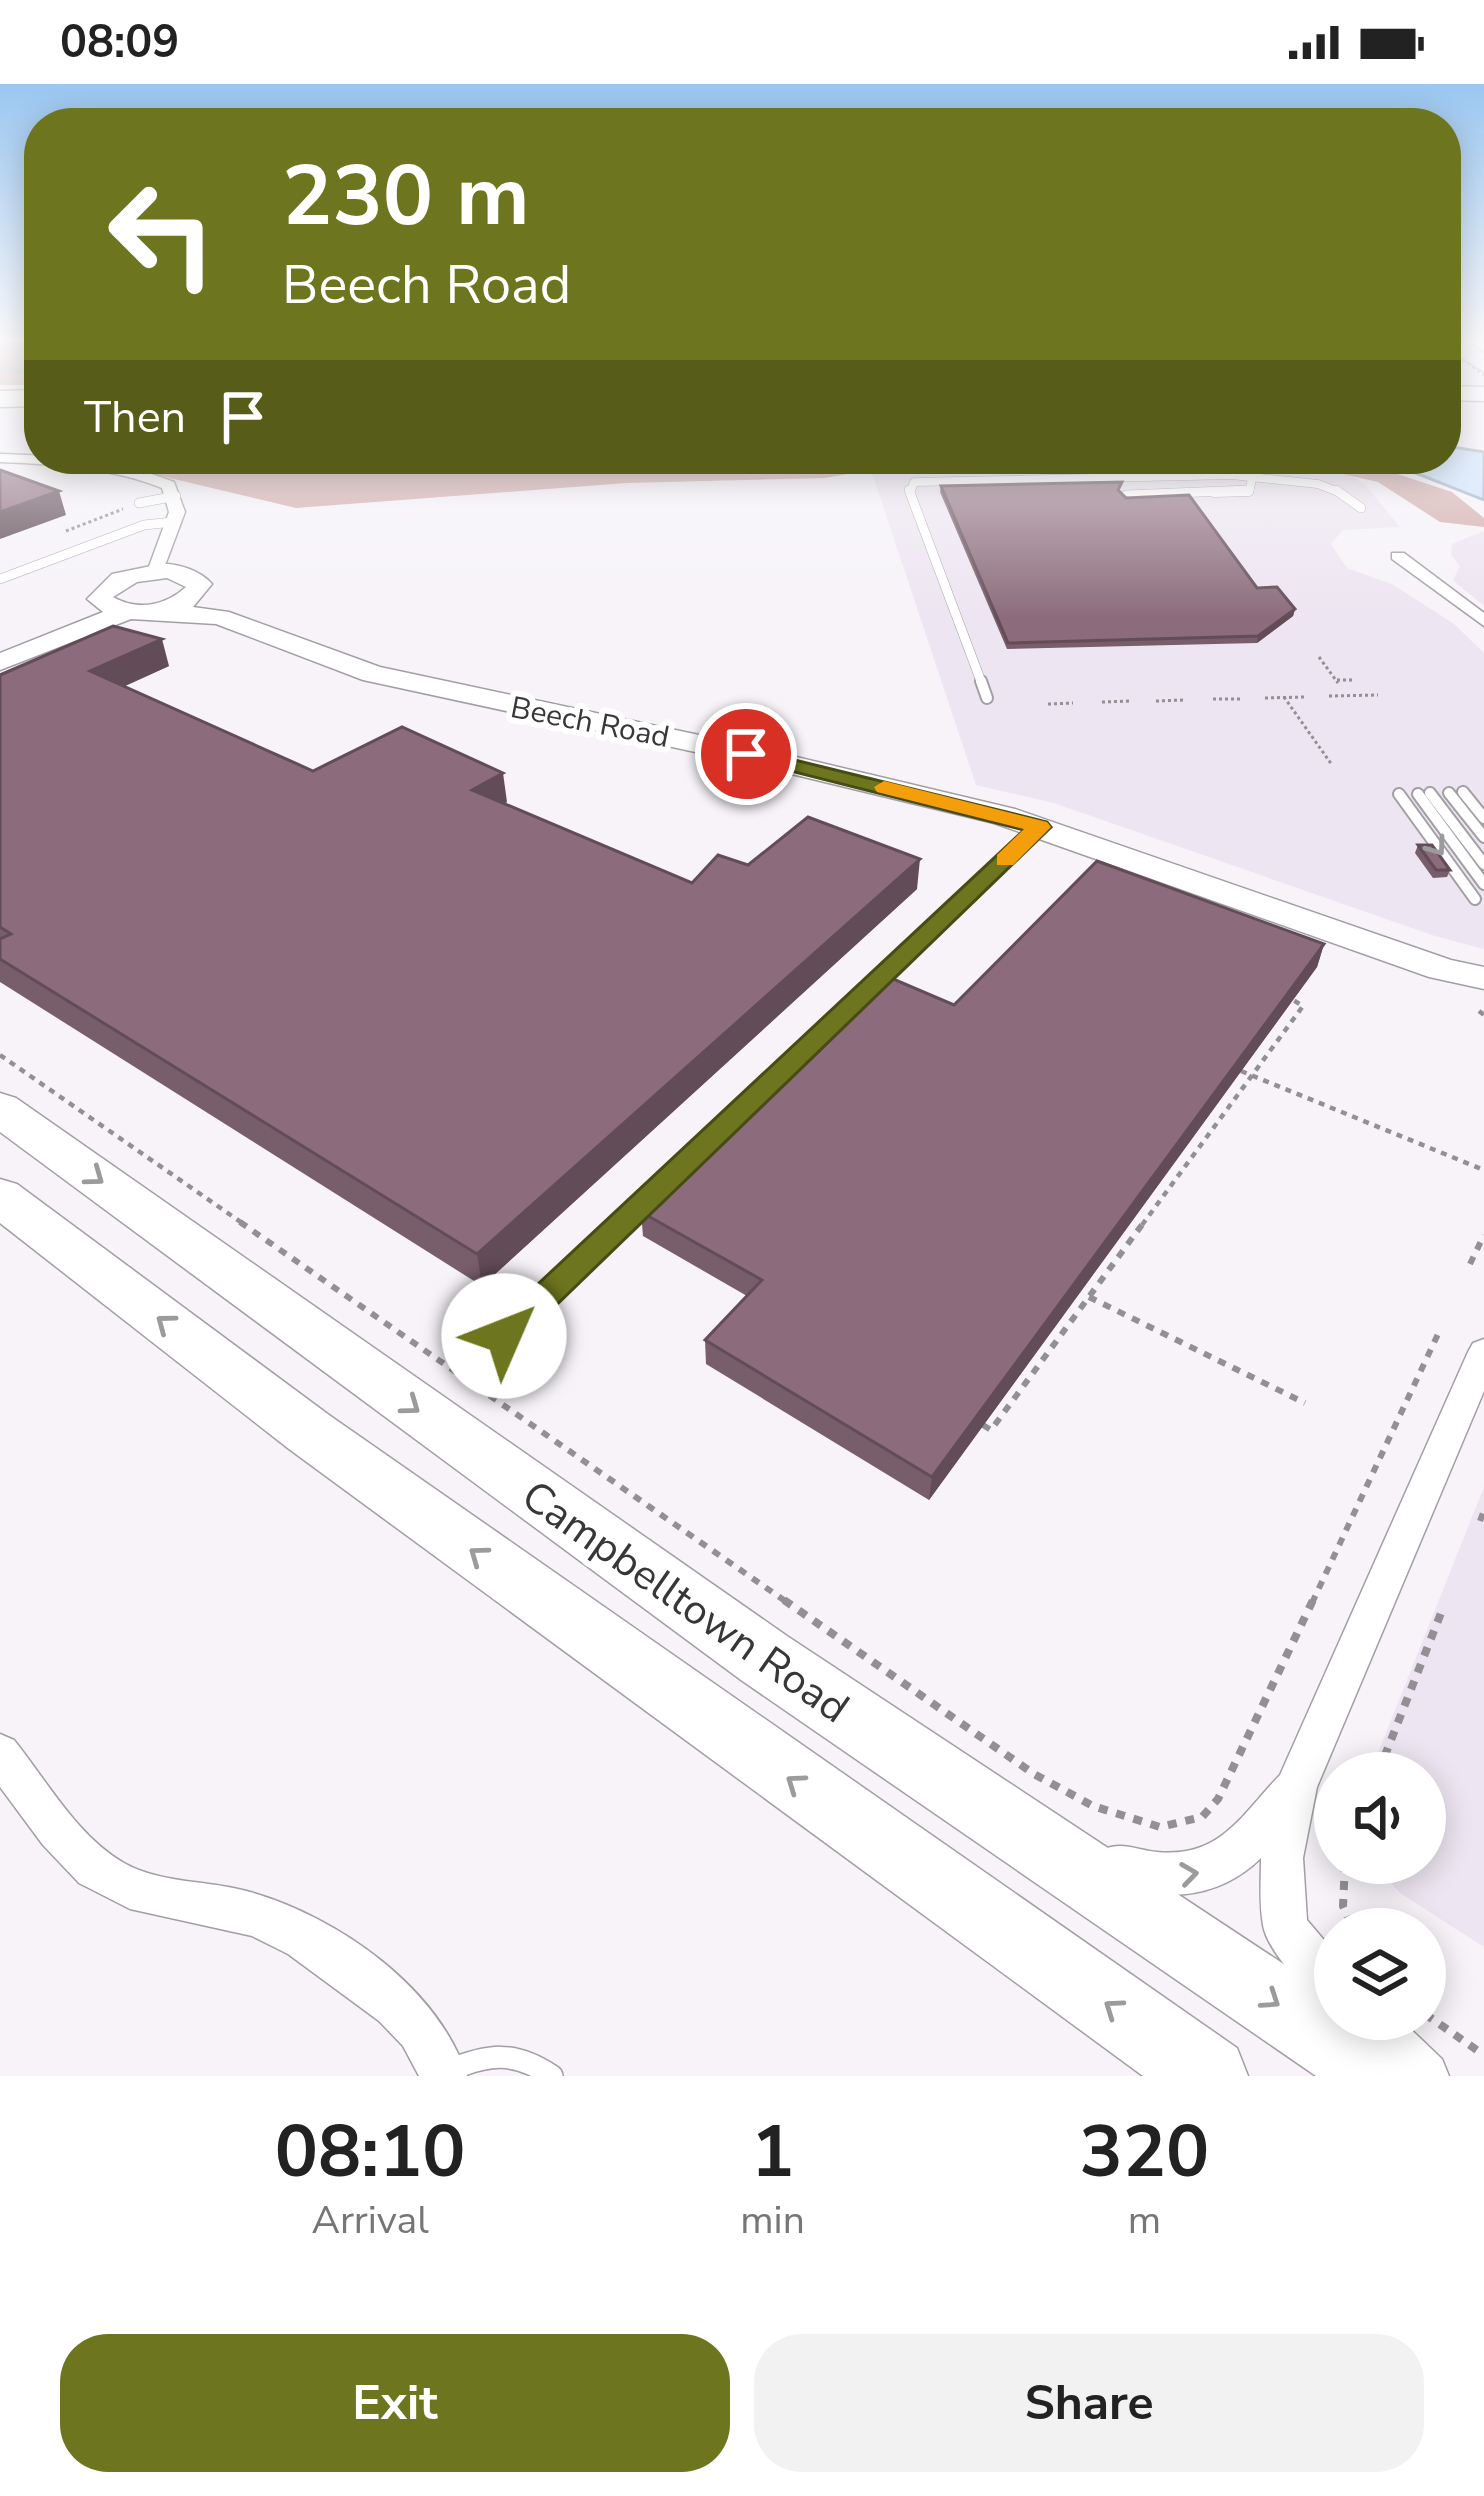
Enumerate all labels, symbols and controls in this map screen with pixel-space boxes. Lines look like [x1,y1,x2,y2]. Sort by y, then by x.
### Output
text: 08:09 [60,12,179,73]
text: 230 m [282,139,530,254]
icon: left [84,156,240,312]
text: Beech Road [282,248,571,322]
icon: arrive [210,384,276,450]
text: Then [84,387,186,448]
street label: Beech Road [507,687,673,758]
pin [695,703,797,805]
icon: arrive [713,721,779,787]
one-way arrow [1423,834,1445,856]
one-way arrow [82,1163,103,1185]
position arrow [441,1273,567,1399]
one-way arrow [157,1316,179,1337]
one-way arrow [398,1391,419,1413]
street label: Campbelltown Road [510,1468,860,1737]
one-way arrow [470,1548,491,1570]
map controls [1314,1752,1446,2040]
button: sound [1314,1752,1446,1884]
one-way arrow [786,1775,808,1797]
one-way arrow [1180,1862,1199,1888]
button: layers [1314,1908,1446,2040]
one-way arrow [1257,1986,1279,2008]
one-way arrow [1105,2001,1127,2023]
text: 08:10 [275,2103,465,2201]
text: 1 [751,2103,794,2201]
text: 320 [1080,2103,1209,2201]
text: Arrival [311,2194,429,2247]
text: min [740,2194,805,2247]
text: m [1128,2194,1161,2247]
button: Exit [60,2334,730,2472]
button: Share [754,2334,1424,2472]

